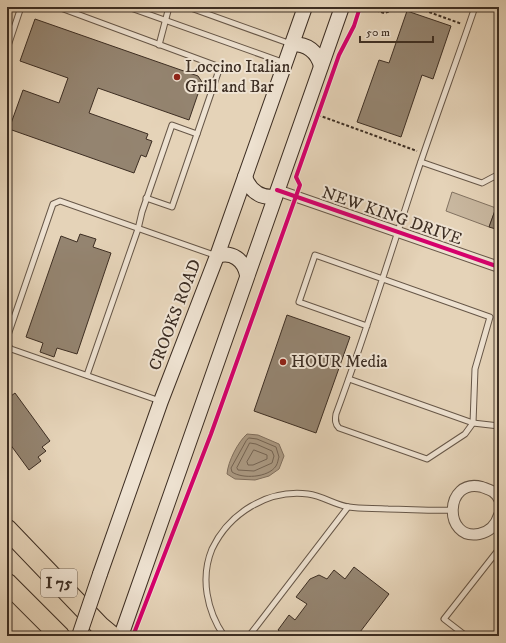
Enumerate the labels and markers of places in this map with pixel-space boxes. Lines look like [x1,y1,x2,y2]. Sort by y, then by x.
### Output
place label: Loccino Italian Grill and Bar [185,56,290,98]
marker: Loccino Italian Grill and Bar [172,72,182,82]
place label: HOUR Media [291,351,388,373]
marker: HOUR Media [278,357,288,367]

